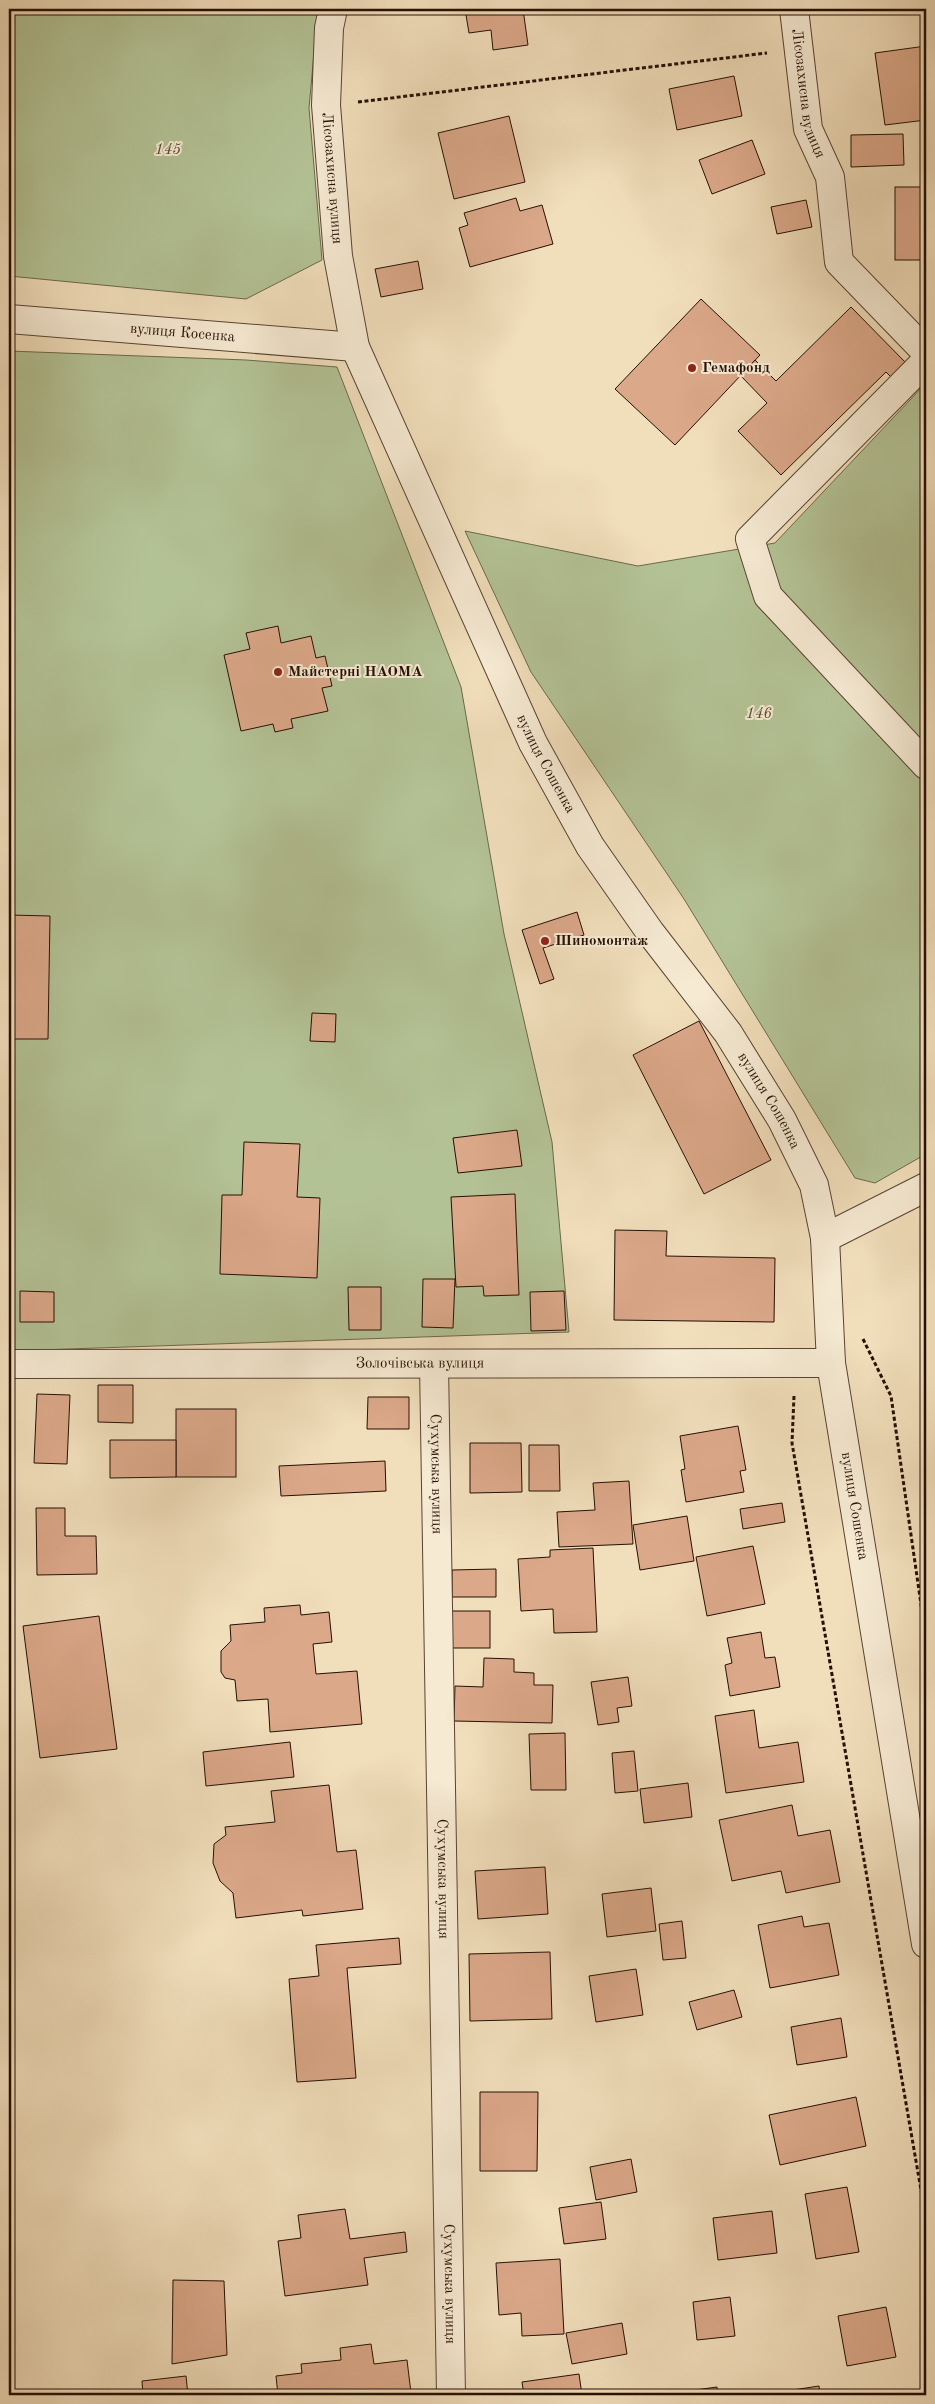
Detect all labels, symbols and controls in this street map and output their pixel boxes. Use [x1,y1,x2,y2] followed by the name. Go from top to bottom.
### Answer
[789,28,828,161] street label: Лісозахисна вулиця
[319,112,345,245] street label: Лісозахисна вулиця
[155,142,181,158] park label: 145
[129,321,236,345] street label: вулиця Косенка
[702,361,770,376] place label: Гемафонд
[686,362,698,374] marker: Гемафонд
[288,665,423,680] place label: Майстерні НАОМА
[272,666,284,678] marker: Майстерні НАОМА
[746,707,772,722] park label: 146
[514,712,578,816] street label: вулиця Сошенка
[555,934,648,949] place label: Шиномонтаж
[539,935,551,947] marker: Шиномонтаж
[735,1050,803,1152] street label: вулиця Сошенка
[356,1356,484,1371] street label: Золочівська вулиця
[427,1414,444,1534] street label: Сухумська вулиця
[838,1451,871,1562] street label: вулиця Сошенка
[434,1819,451,1939] street label: Сухумська вулиця
[441,2224,458,2344] street label: Сухумська вулиця

